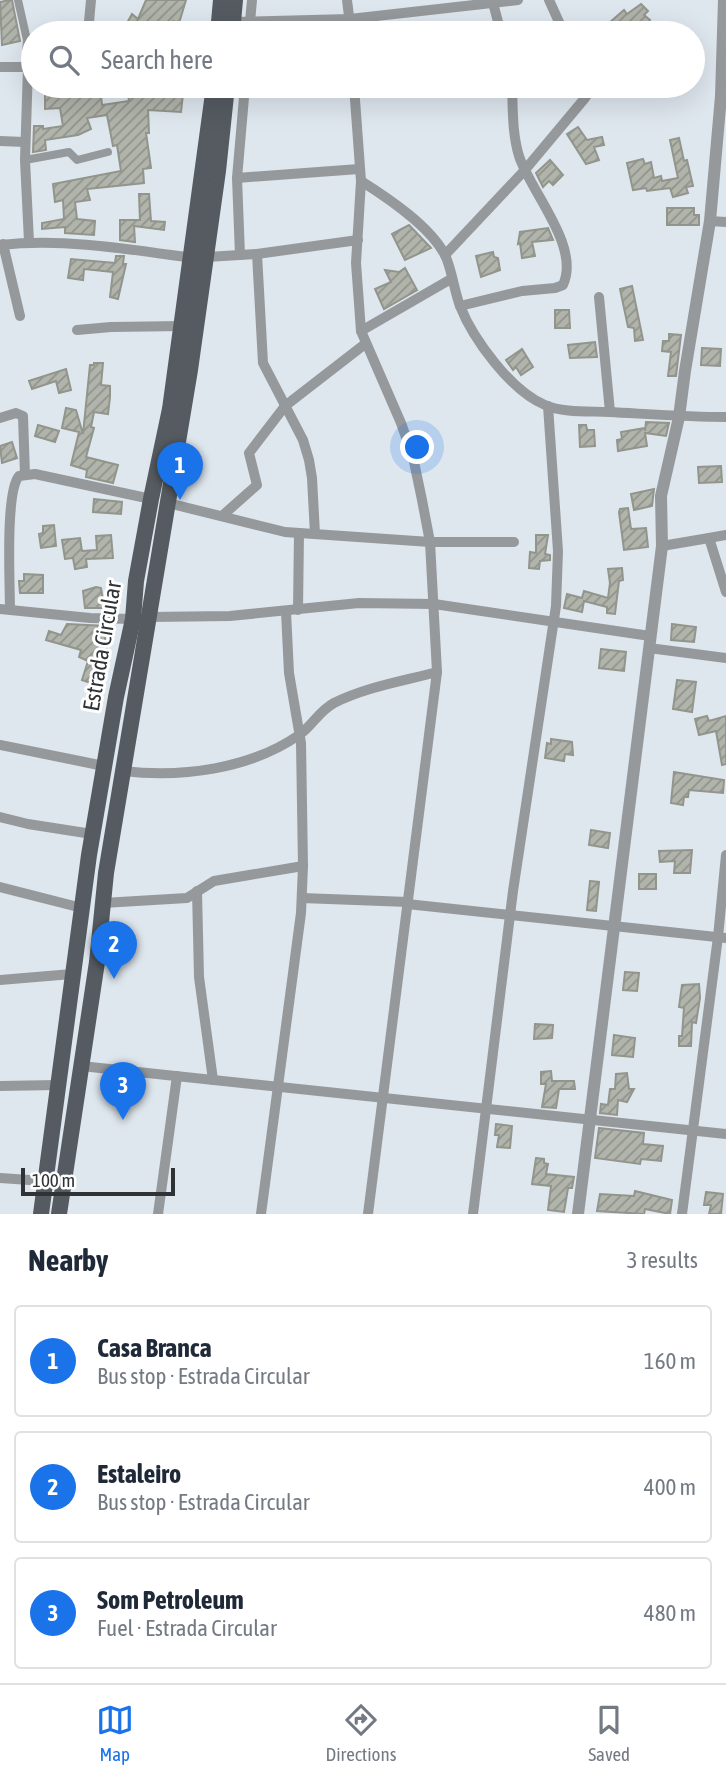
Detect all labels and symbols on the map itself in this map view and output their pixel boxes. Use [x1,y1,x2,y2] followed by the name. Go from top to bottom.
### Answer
[400,430,434,464] your location
[157,442,203,500] pin: 1
[78,578,126,713] street label: Estrada Circular
[91,921,137,979] pin: 2
[100,1062,146,1120] pin: 3
[21,1165,175,1197] scale bar

